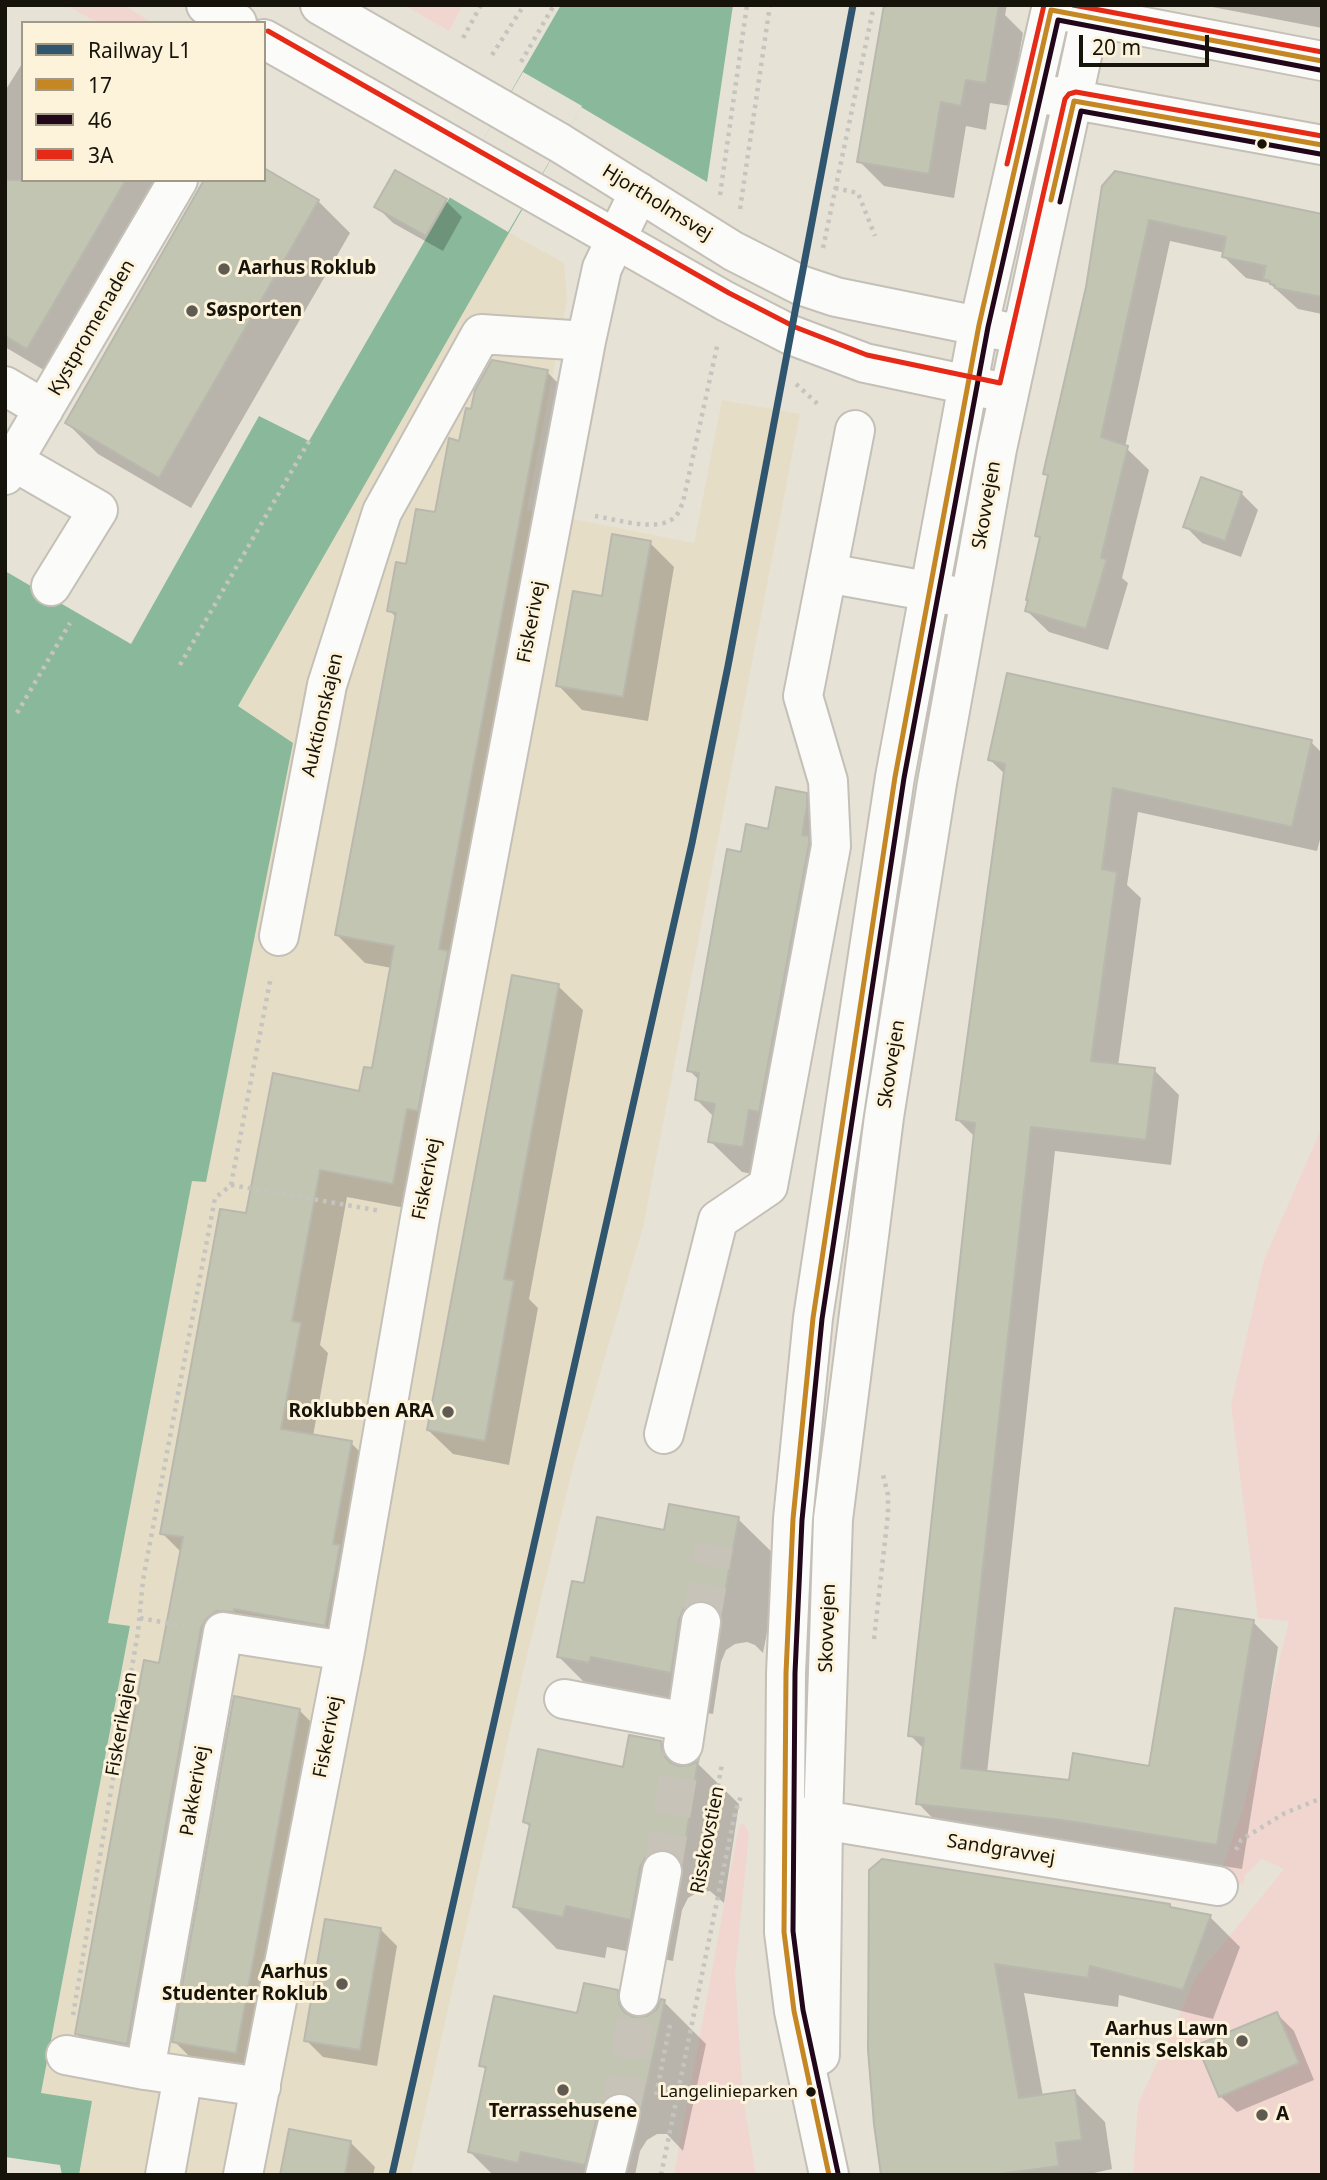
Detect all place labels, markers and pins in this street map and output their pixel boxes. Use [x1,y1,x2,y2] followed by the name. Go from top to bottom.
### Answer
[1255,137,1269,151] unlabelled marker
[238,258,376,280] place label: Aarhus Roklub
[216,261,232,277] marker: Aarhus Roklub
[206,300,302,322] place label: Søsporten
[184,303,200,319] marker: Søsporten
[288,1401,434,1423] place label: Roklubben ARA
[440,1404,456,1420] marker: Roklubben ARA
[162,1962,328,2006] place label: Aarhus Studenter Roklub
[334,1976,350,1992] marker: Aarhus Studenter Roklub
[1090,2019,1228,2063] place label: Aarhus Lawn Tennis Selskab
[1234,2033,1250,2049] marker: Aarhus Lawn Tennis Selskab
[555,2082,571,2098] marker: Terrassehusene
[660,2082,798,2102] place label: Langelinieparken
[804,2085,818,2099] marker: Langelinieparken
[489,2101,637,2123] place label: Terrassehusene
[1276,2104,1289,2126] place label: A
[1254,2107,1270,2123] marker: A

